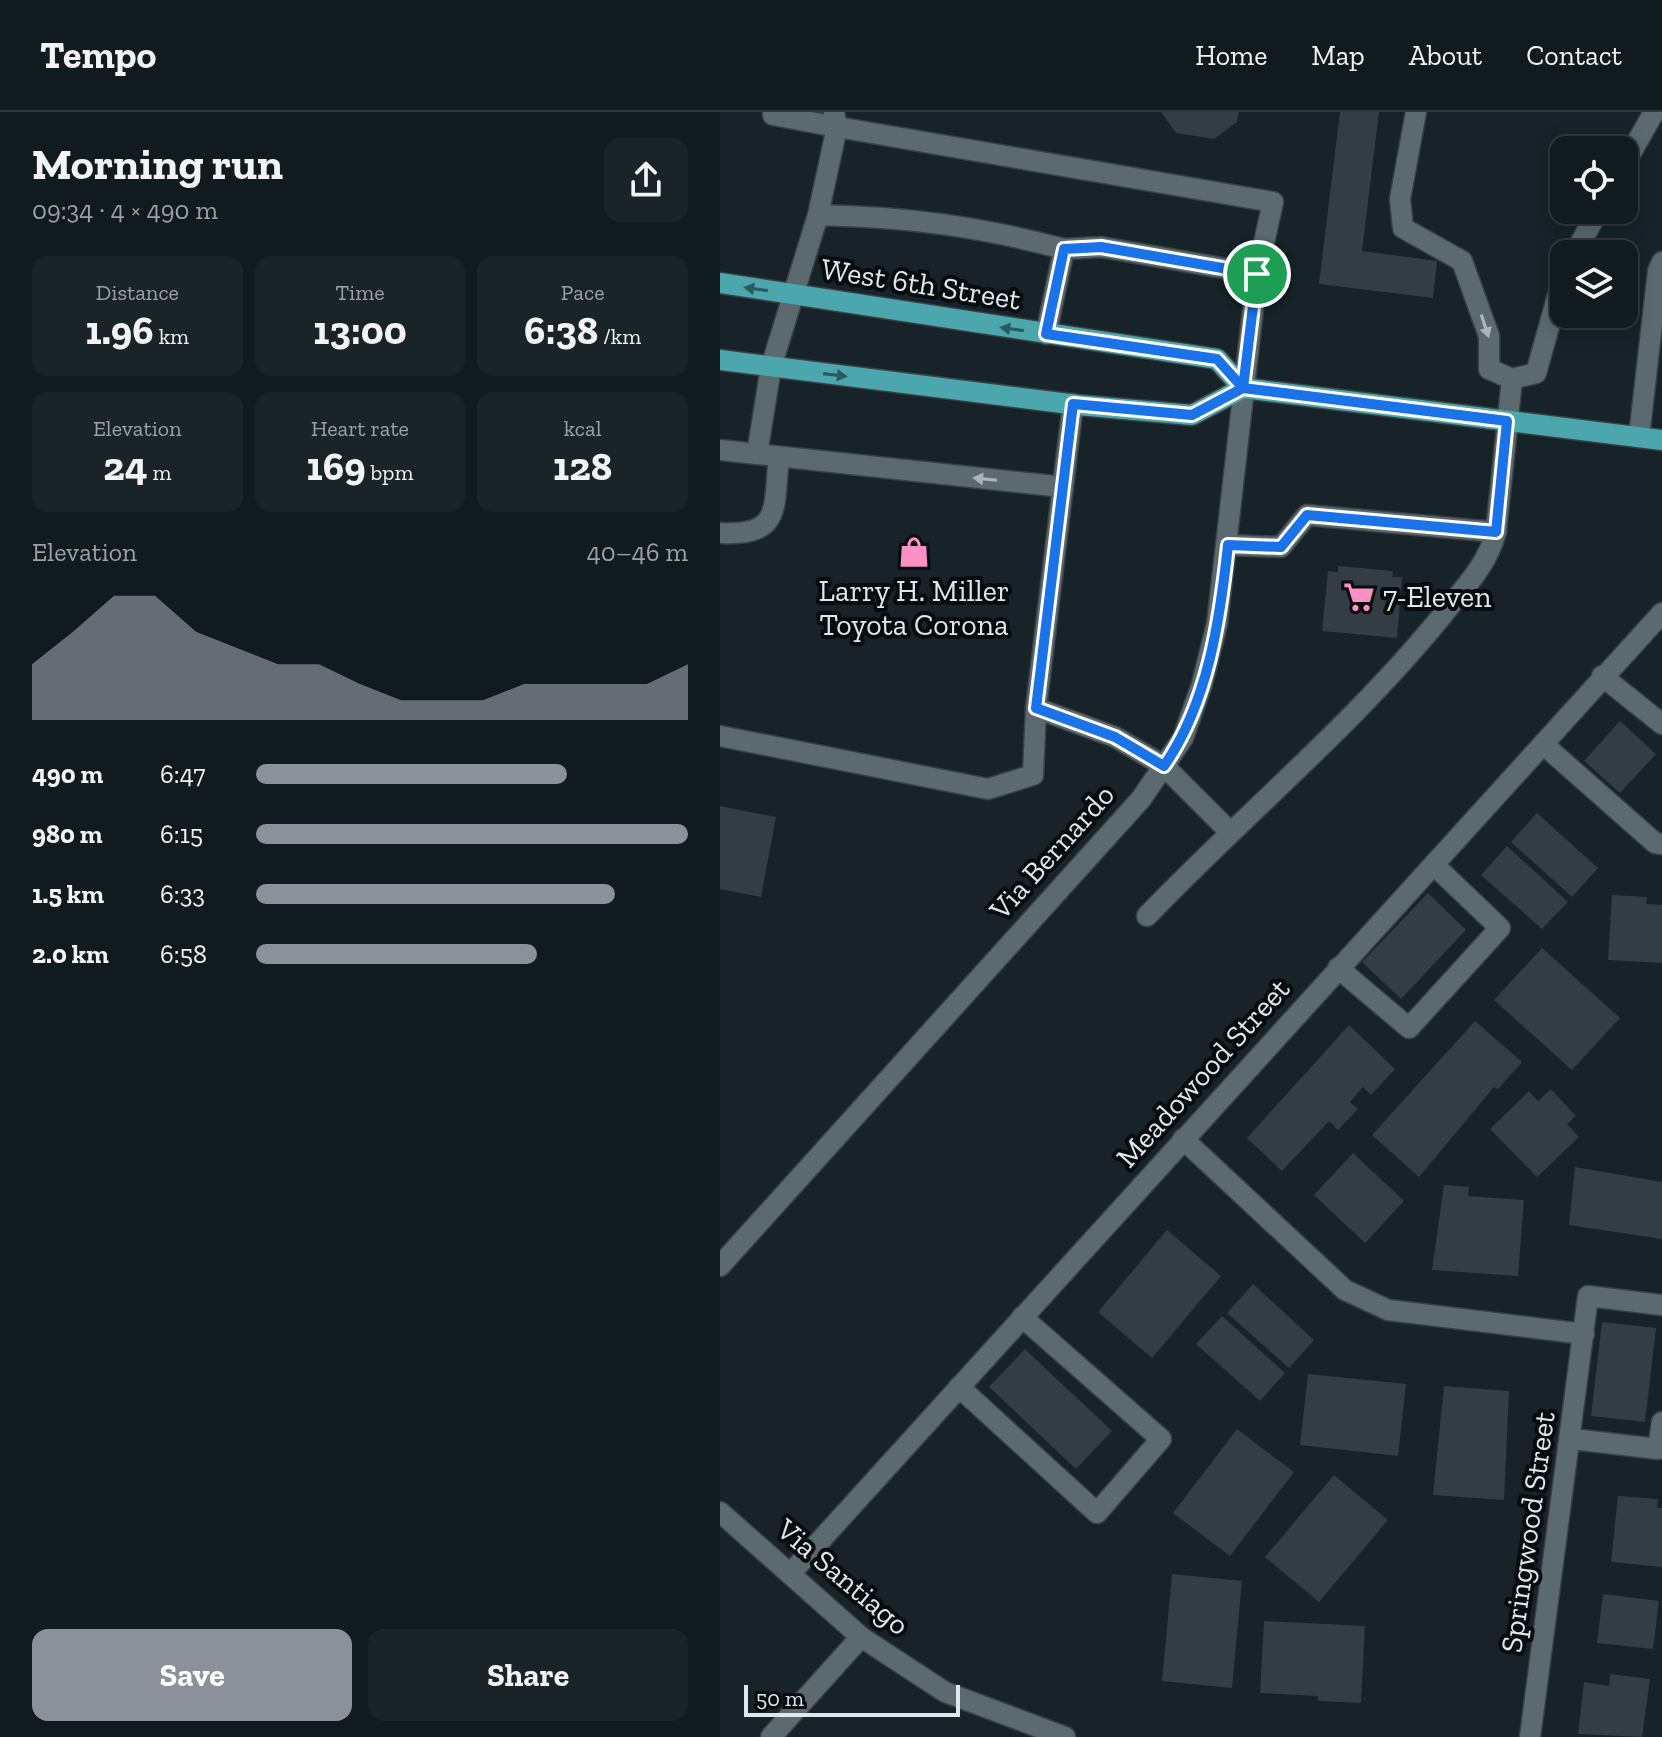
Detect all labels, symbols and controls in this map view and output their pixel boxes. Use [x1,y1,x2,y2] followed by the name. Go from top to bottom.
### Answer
[40,32,156,78] text: Tempo
[1195,39,1267,72] text: Home
[1311,39,1365,72] text: Map
[1409,39,1482,72] text: About
[1526,39,1622,72] text: Contact
[1550,136,1638,328] map controls
[1550,136,1638,224] button: locate
[32,137,283,190] text: Morning run
[604,138,688,222] button: share
[32,194,218,226] text: 09:34 · 4 × 490 m
[1223,240,1291,308] pin
[1550,240,1638,328] button: layers
[819,250,1023,318] street label: West 6th Street
[1235,252,1279,296] icon: arrive
[96,279,179,306] text: Distance
[335,279,385,306] text: Time
[561,279,604,306] text: Pace
[743,282,768,295] one-way arrow
[86,306,154,354] text: 1.96
[313,306,407,354] text: 13:00
[524,306,598,354] text: 6:38
[1479,314,1491,338] one-way arrow
[999,322,1024,335] one-way arrow
[154,323,189,350] text: km
[598,323,641,350] text: /km
[823,368,848,381] one-way arrow
[93,415,182,442] text: Elevation
[311,415,409,442] text: Heart rate
[564,415,602,442] text: kcal
[103,442,147,490] text: 24
[307,442,366,490] text: 169
[553,442,612,490] text: 128
[147,459,171,486] text: m
[366,459,413,486] text: bpm
[972,472,997,485] one-way arrow
[897,535,931,569] shop icon: Larry H. Miller Toyota Corona
[32,536,137,568] text: Elevation
[587,536,688,568] text: 40–46 m
[819,573,1009,643] place label: Larry H. Miller Toyota Corona
[1383,579,1491,615] place label: 7-Eleven
[1342,580,1376,614] supermarket icon: 7-Eleven
[32,758,103,790] text: 490 m
[160,758,205,790] text: 6:47
[981,777,1122,928] street label: Via Bernardo
[32,818,103,850] text: 980 m
[160,818,203,850] text: 6:15
[32,878,104,910] text: 1.5 km
[160,878,205,910] text: 6:33
[32,938,109,970] text: 2.0 km
[160,938,207,970] text: 6:58
[1109,971,1297,1175] street label: Meadowood Street
[1493,1409,1563,1655] street label: Springwood Street
[769,1510,917,1643] street label: Via Santiago
[32,1629,352,1721] button: Save
[368,1629,688,1721] button: Share
[744,1681,960,1717] scale bar
[756,1685,804,1712] text: 50 m

